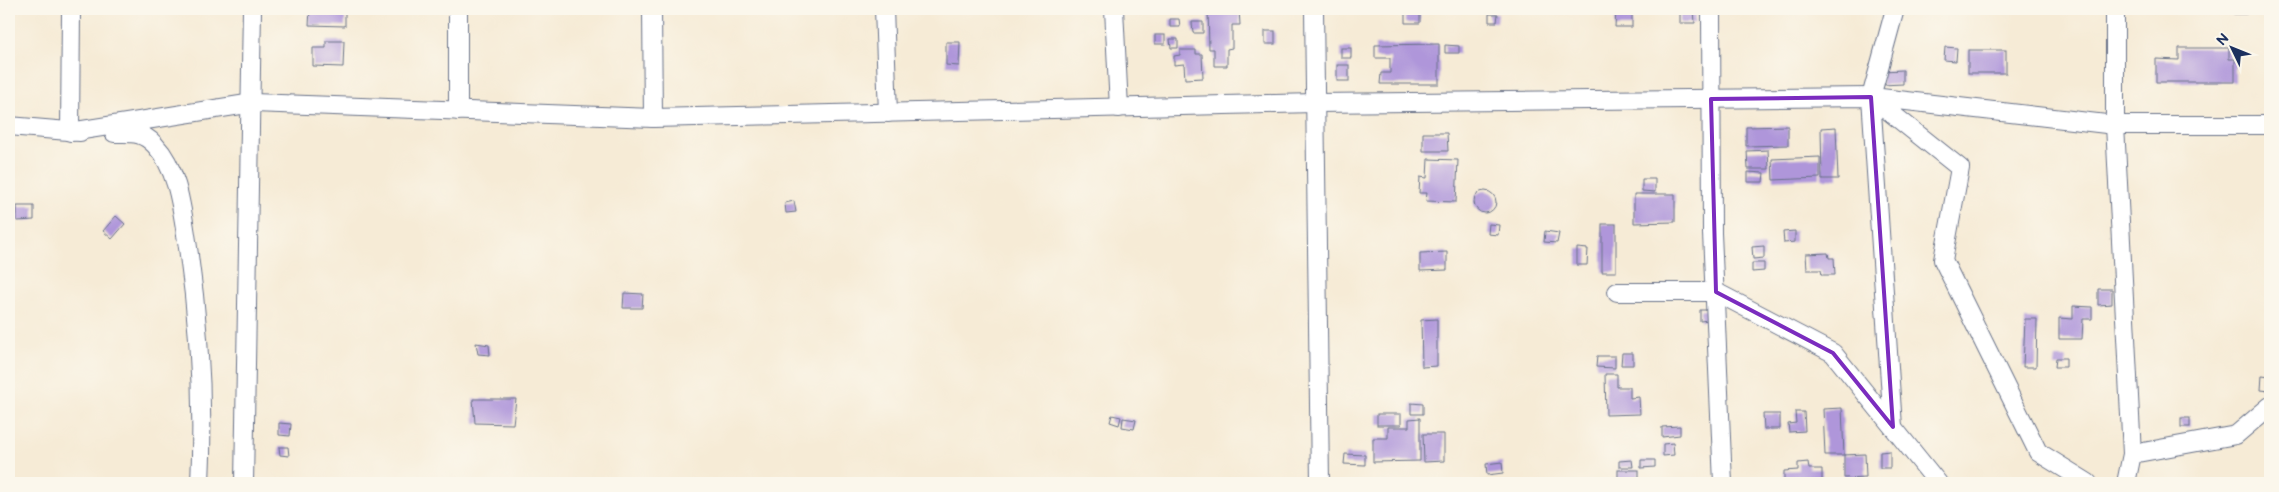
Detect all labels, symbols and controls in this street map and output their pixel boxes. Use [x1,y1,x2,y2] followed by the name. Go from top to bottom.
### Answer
[2206,22,2256,72] north arrow
[2213,30,2233,49] text: N

